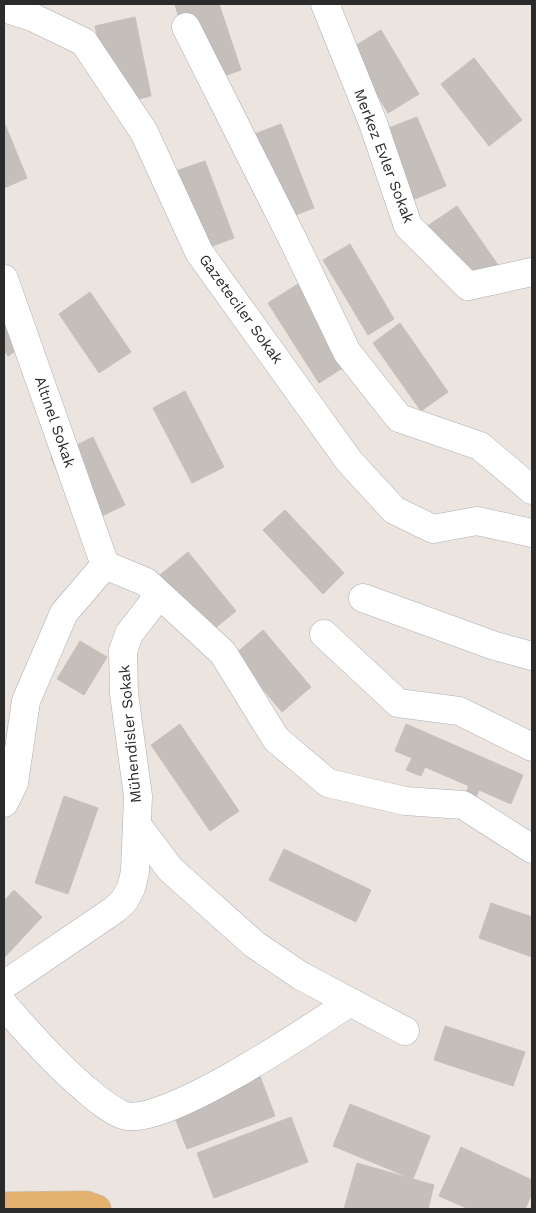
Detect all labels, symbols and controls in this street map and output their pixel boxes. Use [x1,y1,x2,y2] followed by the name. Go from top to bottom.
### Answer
[350,86,418,226] street label: Merkez Evler Sokak
[195,251,287,368] street label: Gazeteciler Sokak
[31,374,79,471] street label: Altınel Sokak
[115,664,145,804] street label: Mühendisler Sokak

